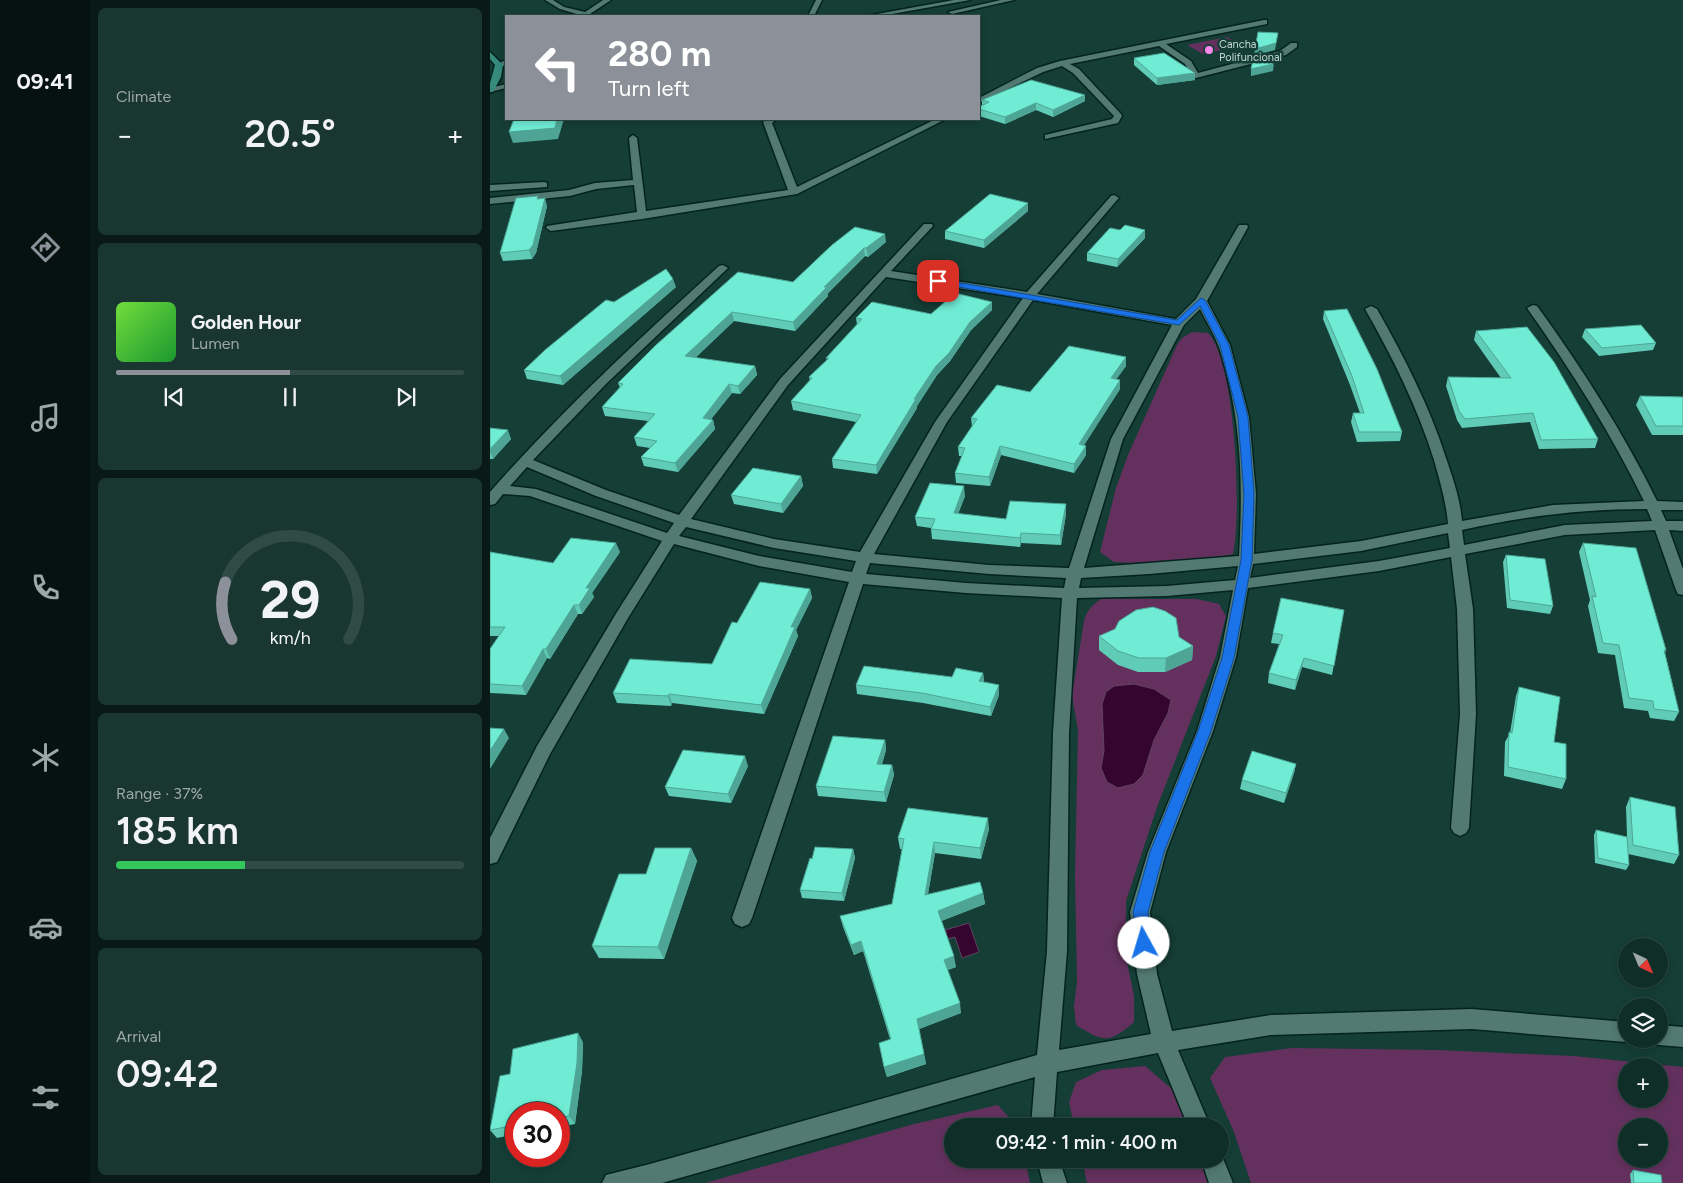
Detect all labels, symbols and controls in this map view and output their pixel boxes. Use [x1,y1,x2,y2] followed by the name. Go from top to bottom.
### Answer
[608,33,711,75] text: 280 m
[525,35,590,100] icon: left
[1219,38,1282,64] place label: Cancha Polifuncional
[1203,44,1215,56] marker: Cancha Polifuncional
[17,68,73,95] text: 09:41
[608,75,690,102] text: Turn left
[116,87,171,106] text: Climate
[244,111,336,157] text: 20.5°
[116,118,133,152] text: −
[447,118,464,152] text: +
[28,230,63,265] icon: directions
[917,260,959,302] pin
[924,267,952,295] icon: arrive
[191,311,301,334] text: Golden Hour
[191,334,240,353] text: Lumen
[160,383,188,411] icon: previous
[276,383,304,411] icon: pause
[392,383,420,411] icon: next
[28,400,63,435] icon: music
[260,569,320,631] text: 29
[28,570,63,605] icon: phone
[270,627,310,648] text: km/h
[28,740,63,775] icon: climate
[116,784,203,803] text: Range · 37%
[116,808,239,854] text: 185 km
[28,910,63,945] icon: car
[1117,916,1169,968] position arrow
[1618,938,1668,988] north arrow
[1618,938,1668,1168] map controls
[1618,998,1668,1048] button: layers
[116,1027,161,1046] text: Arrival
[116,1051,219,1097] text: 09:42
[1618,1058,1668,1108] button: +
[28,1080,63,1115] icon: filters
[505,1102,570,1167] speed limit sign: 30
[1618,1118,1668,1168] button: −
[996,1131,1177,1154] text: 09:42 · 1 min · 400 m

